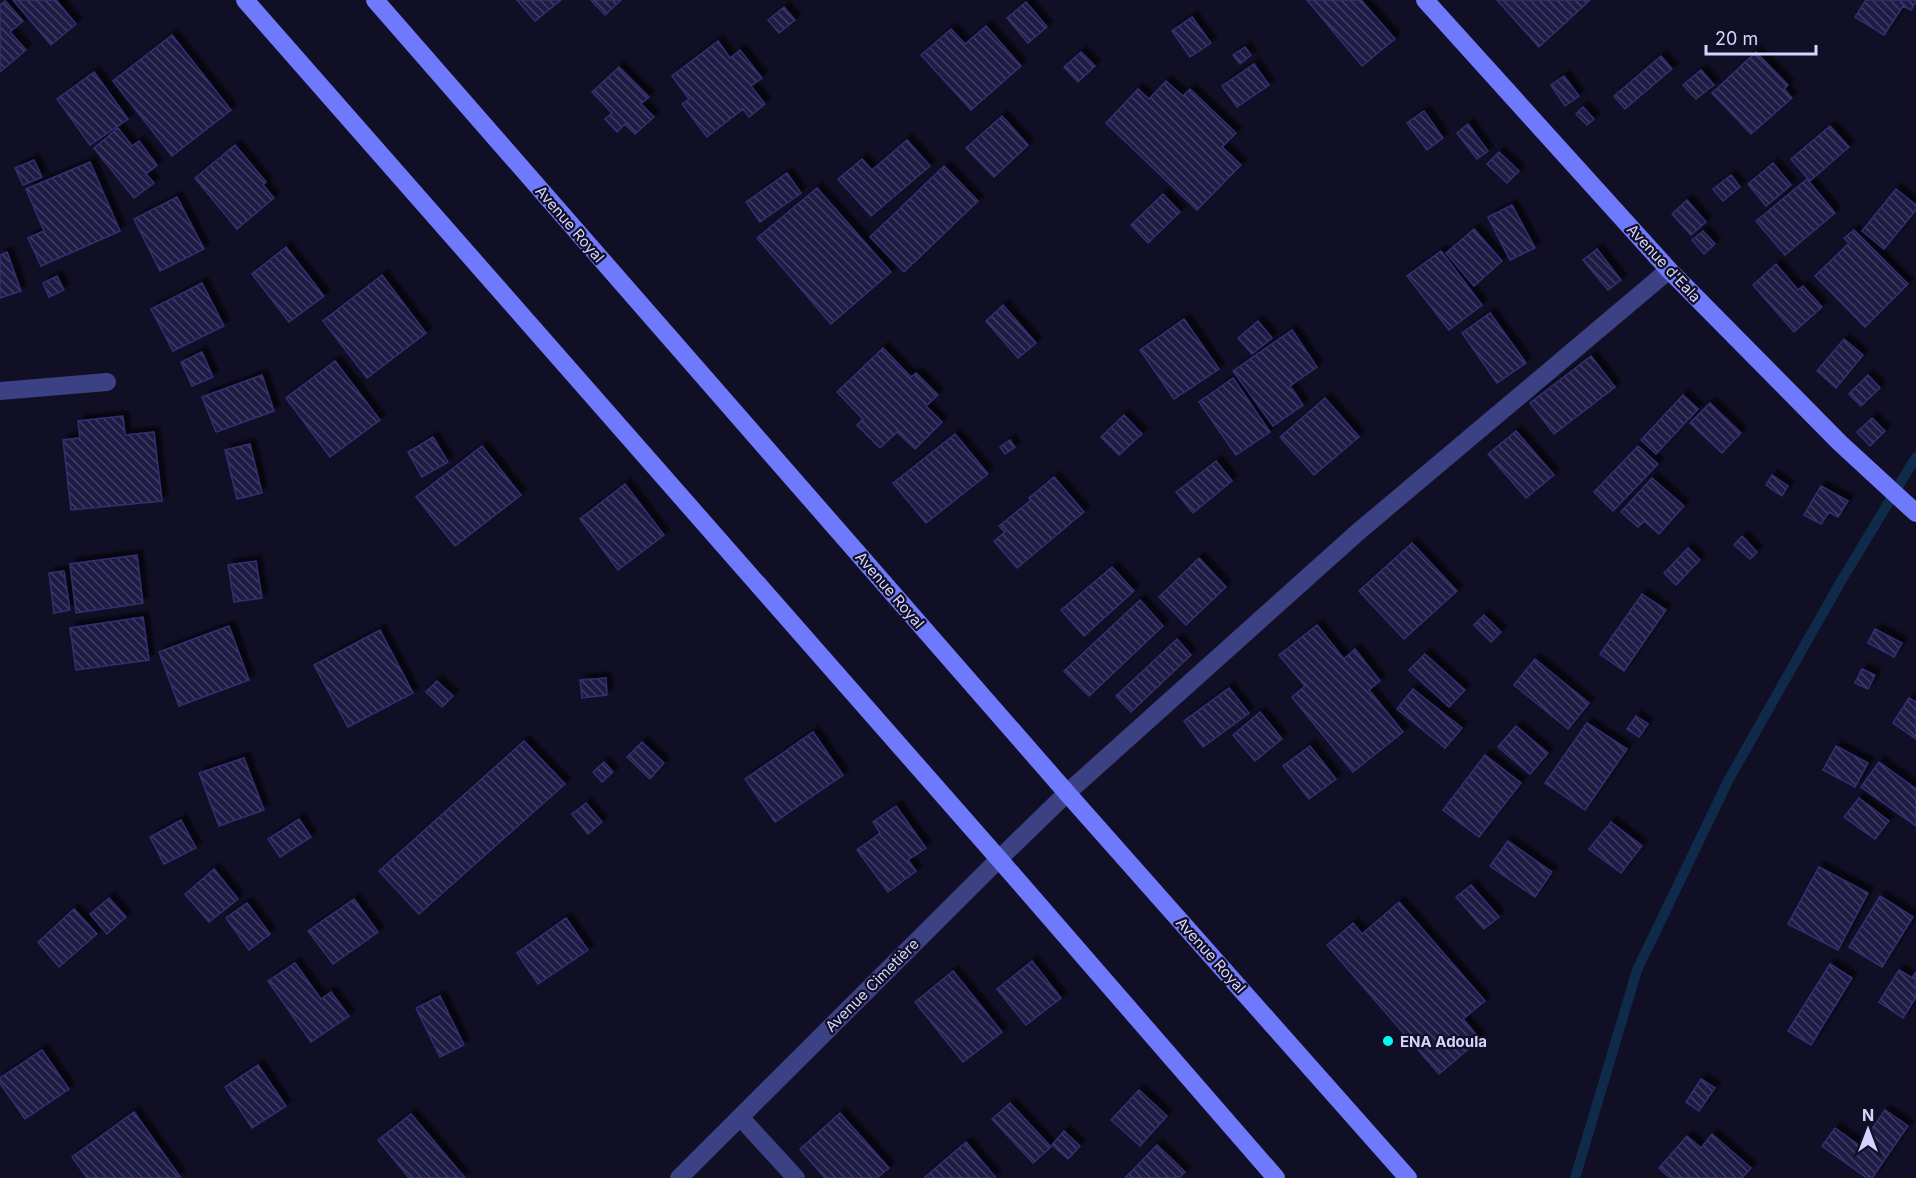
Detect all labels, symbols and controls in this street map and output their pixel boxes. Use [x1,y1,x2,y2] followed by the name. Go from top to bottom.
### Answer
[1706,18,1816,56] scale bar
[1715,28,1758,49] text: 20 m
[532,182,608,266] street label: Avenue Royal
[1623,220,1705,306] street label: Avenue d'Eala
[852,548,928,632] street label: Avenue Royal
[1172,913,1250,997] street label: Avenue Royal
[821,934,923,1036] street label: Avenue Cimetière
[1400,1032,1487,1051] place label: ENA Adoula
[1381,1034,1395,1048] marker: ENA Adoula
[1838,1100,1898,1160] north arrow
[1862,1105,1874,1125] text: N

